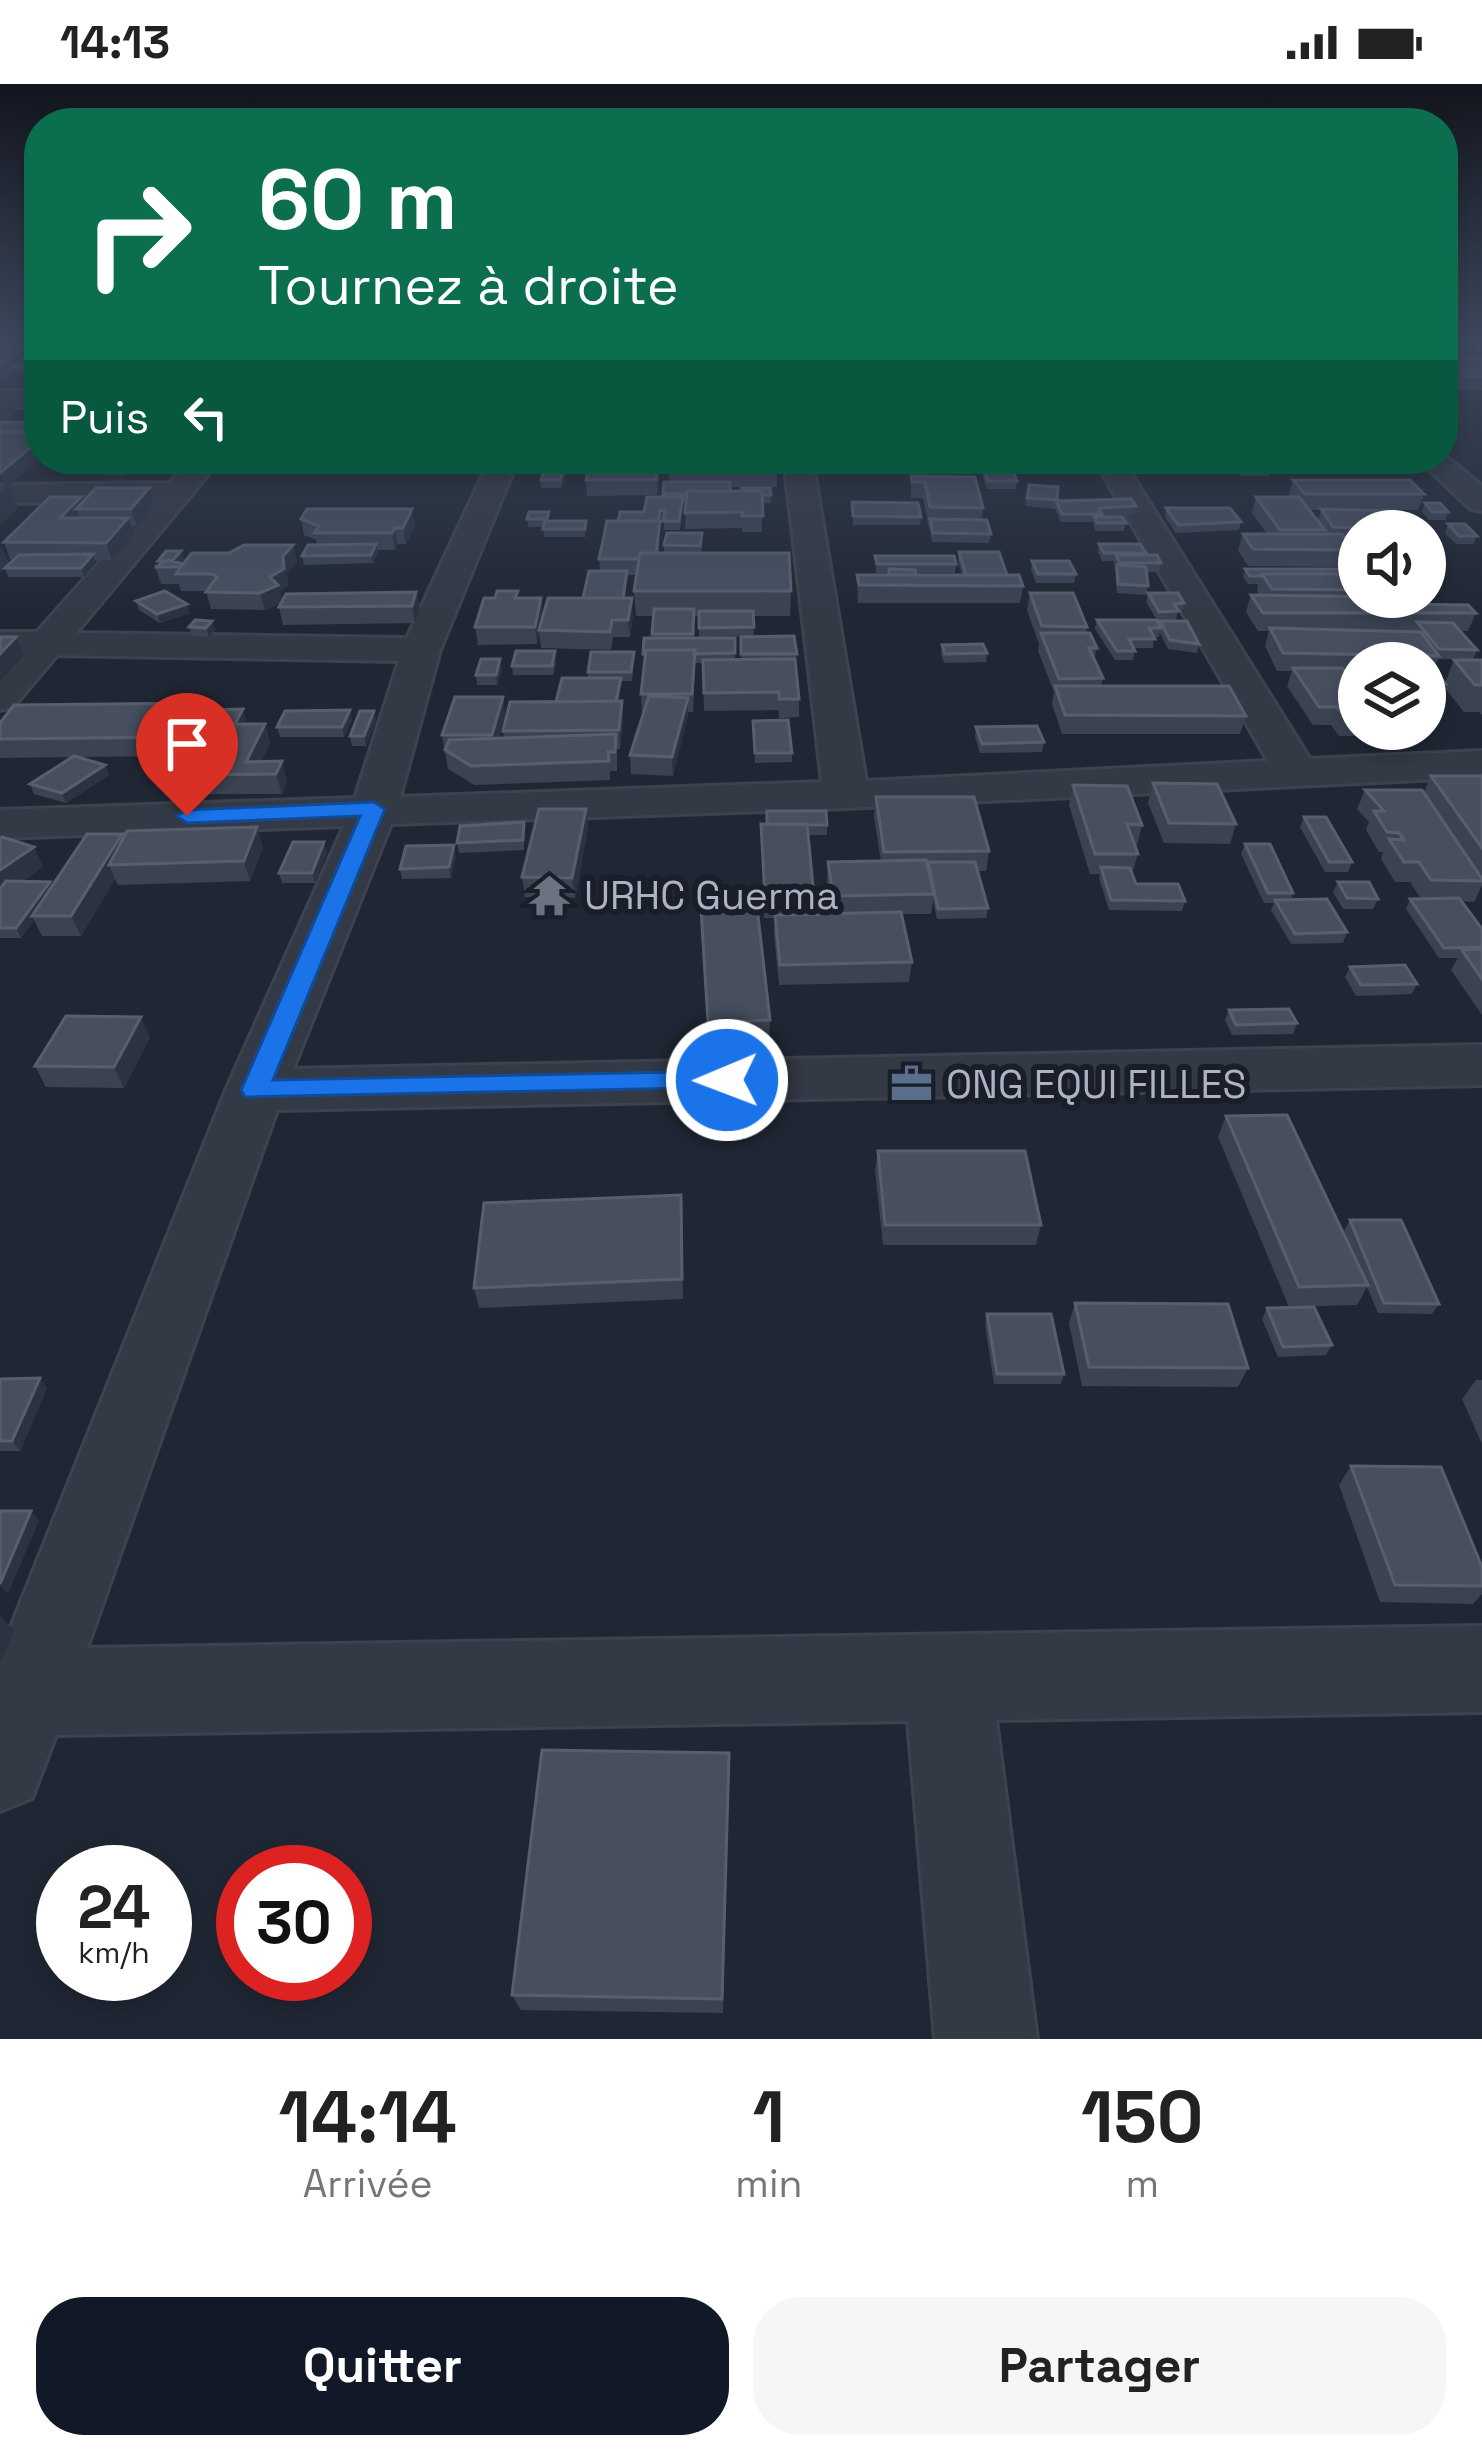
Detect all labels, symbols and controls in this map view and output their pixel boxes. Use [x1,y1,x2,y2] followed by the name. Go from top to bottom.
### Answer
[60,14,170,71] text: 14:13
[258,146,457,254] text: 60 m
[60,156,216,312] icon: right
[258,251,679,320] text: Tournez à droite
[173,384,239,450] icon: left
[60,389,149,446] text: Puis
[1338,510,1446,750] map controls
[1338,510,1446,618] button: sound
[1338,642,1446,750] button: layers
[136,693,238,816] pin
[154,711,220,777] icon: arrive
[584,871,839,920] place label: URHC Guerma
[527,872,573,918] temple icon: URHC Guerma
[664,1017,790,1143] position arrow
[946,1060,1246,1109] place label: ONG EQUI FILLES
[889,1061,935,1107] office icon: ONG EQUI FILLES
[216,1845,372,2001] speed limit sign: 30
[78,1869,150,1946] text: 24
[78,1933,150,1972] text: km/h
[279,2071,457,2163] text: 14:14
[753,2071,785,2163] text: 1
[1081,2071,1203,2163] text: 150
[303,2159,433,2208] text: Arrivée
[735,2159,802,2208] text: min
[1125,2159,1159,2208] text: m
[36,2297,729,2435] button: Quitter
[753,2297,1446,2435] button: Partager

